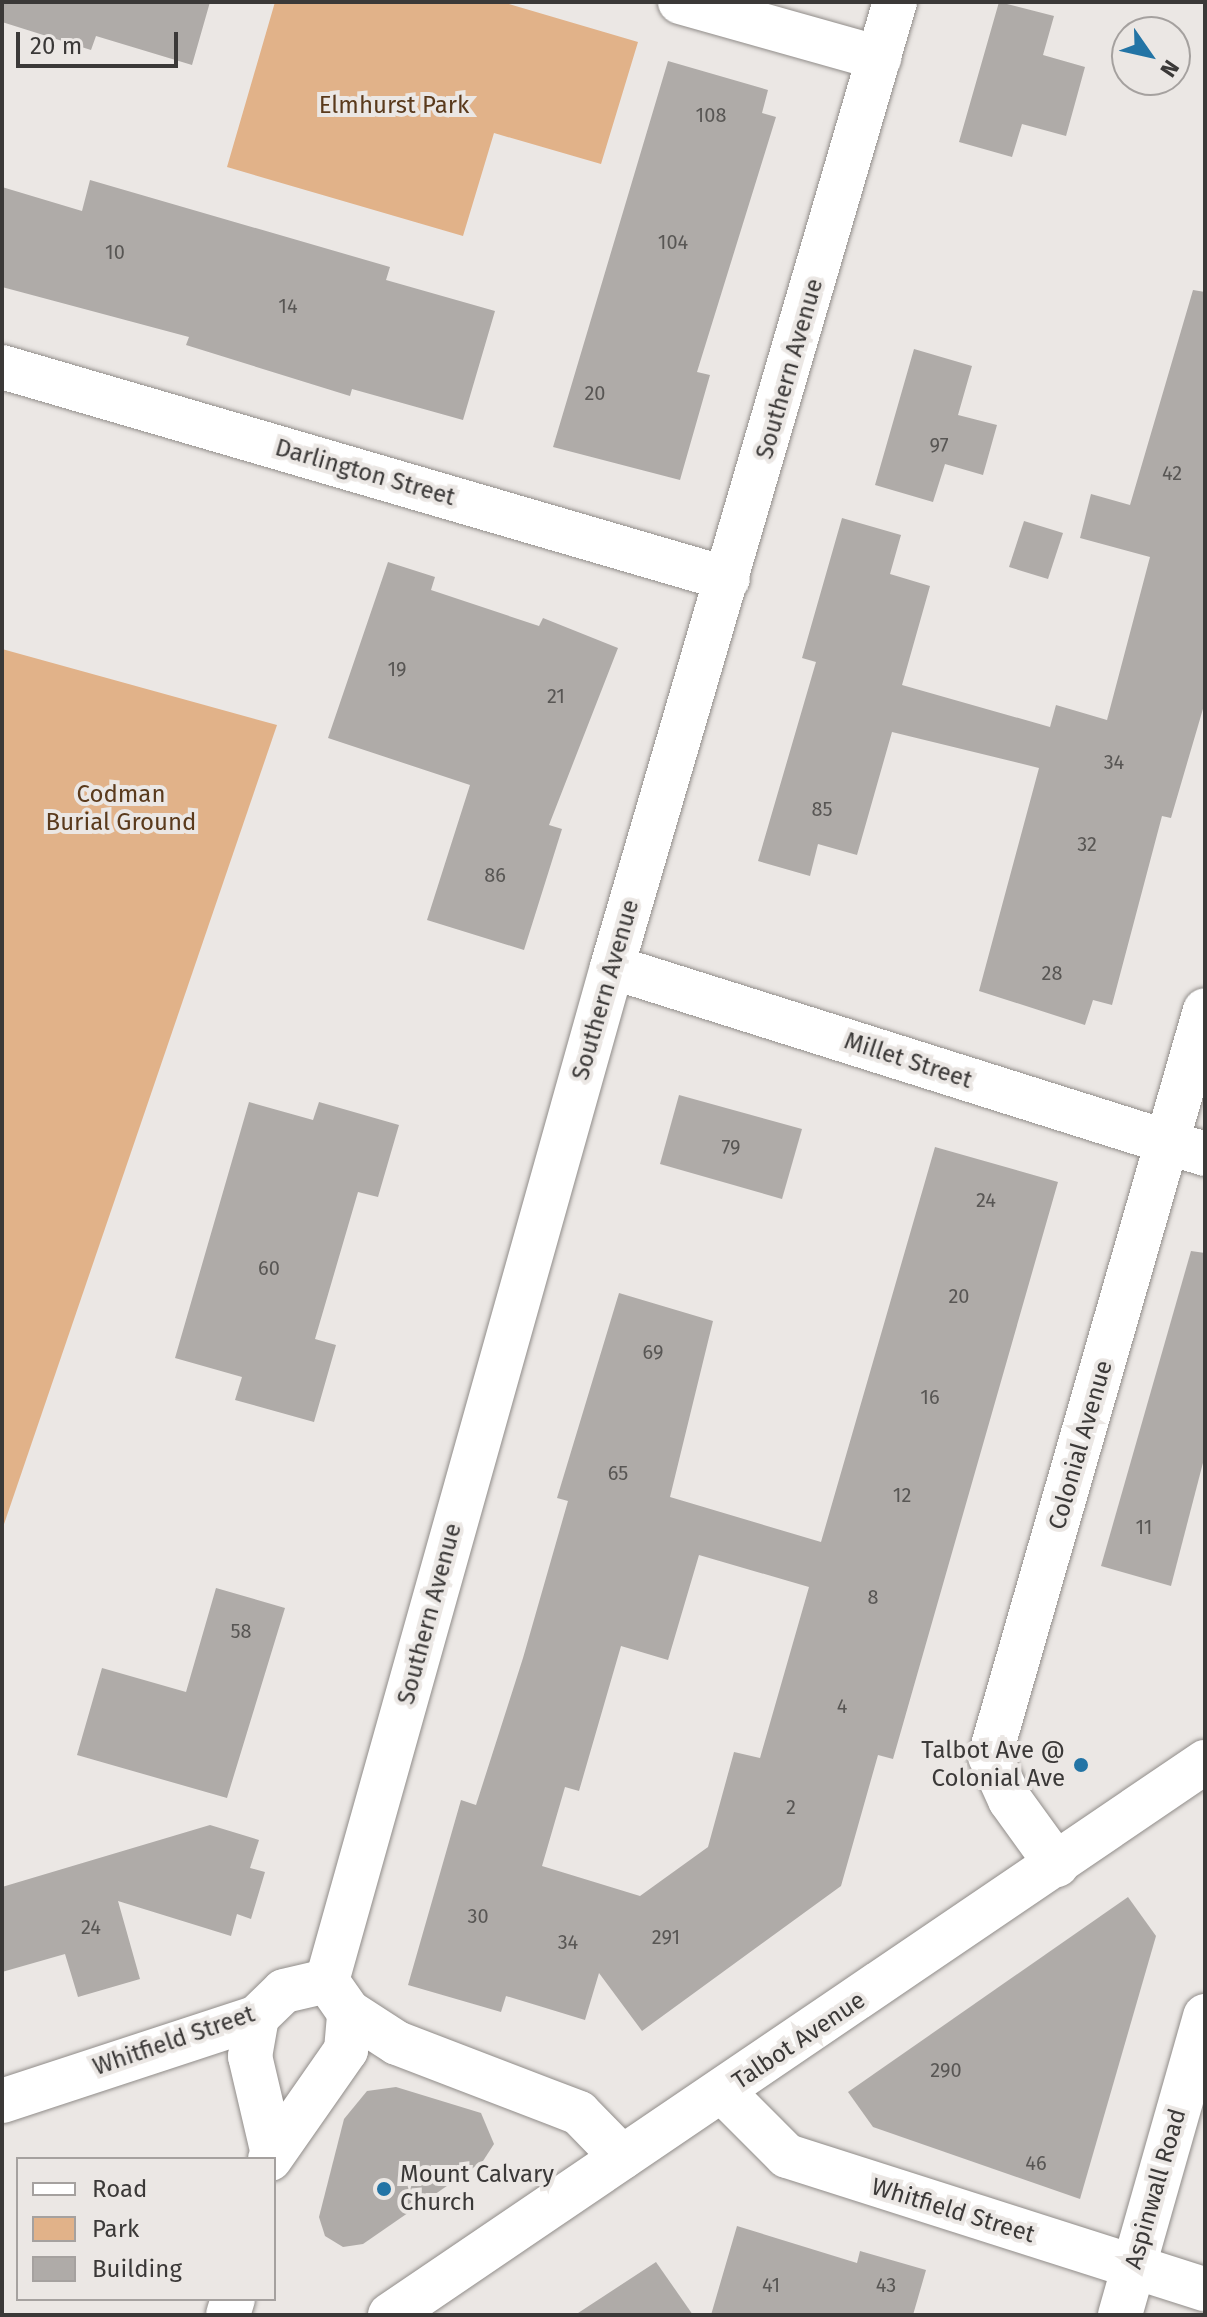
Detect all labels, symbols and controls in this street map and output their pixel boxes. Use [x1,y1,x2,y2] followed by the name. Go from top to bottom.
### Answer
[20,16,182,66] scale bar
[1111,16,1191,96] north arrow
[30,32,82,60] text: 20 m
[1154,55,1185,82] text: N
[319,92,469,120] park label: Elmhurst Park
[696,103,726,127] house number: 108
[658,230,688,254] house number: 104
[105,240,125,264] house number: 10
[750,276,830,462] street label: Southern Avenue
[278,294,298,318] house number: 14
[584,381,606,405] house number: 20
[929,433,949,457] house number: 97
[272,434,458,512] street label: Darlington Street
[1162,461,1182,485] house number: 42
[387,657,407,681] house number: 19
[547,684,565,708] house number: 21
[1104,750,1124,774] house number: 34
[46,781,196,837] park label: Codman Burial Ground
[811,797,833,821] house number: 85
[1077,832,1097,856] house number: 32
[484,863,506,887] house number: 86
[566,897,646,1083] street label: Southern Avenue
[1042,961,1062,985] house number: 28
[840,1027,976,1095] street label: Millet Street
[721,1135,741,1159] house number: 79
[976,1188,996,1212] house number: 24
[258,1256,280,1280] house number: 60
[948,1284,970,1308] house number: 20
[643,1340,663,1364] house number: 69
[1043,1357,1119,1533] street label: Colonial Avenue
[920,1385,940,1409] house number: 16
[608,1461,628,1485] house number: 65
[893,1483,911,1507] house number: 12
[1135,1515,1153,1539] house number: 11
[392,1520,468,1708] street label: Southern Avenue
[867,1585,879,1609] house number: 8
[230,1619,252,1643] house number: 58
[837,1694,847,1718] house number: 4
[921,1737,1065,1793] place label: Talbot Ave @ Colonial Ave
[1072,1756,1090,1774] marker: Talbot Ave @ Colonial Ave
[786,1795,796,1819] house number: 2
[467,1904,489,1928] house number: 30
[81,1915,101,1939] house number: 24
[652,1925,680,1949] house number: 291
[558,1930,578,1954] house number: 34
[727,1986,871,2096] street label: Talbot Avenue
[89,2000,259,2082] street label: Whitfield Street
[930,2058,962,2082] house number: 290
[1119,2105,1193,2273] street label: Aspinwall Road
[1025,2151,1047,2175] house number: 46
[16,2157,276,2301] legend
[400,2161,554,2217] place label: Mount Calvary Church
[868,2173,1038,2249] street label: Whitfield Street
[92,2175,147,2203] text: Road
[375,2180,393,2198] marker: Mount Calvary Church
[92,2215,139,2243] text: Park
[92,2255,182,2283] text: Building
[762,2273,780,2297] house number: 41
[876,2273,896,2297] house number: 43

